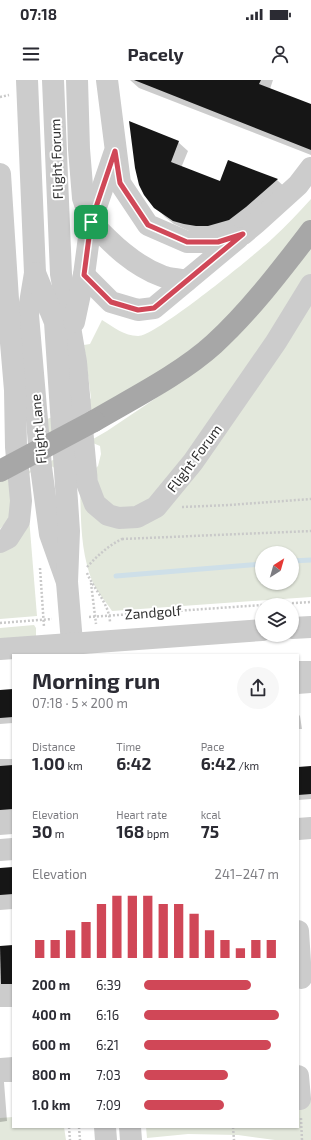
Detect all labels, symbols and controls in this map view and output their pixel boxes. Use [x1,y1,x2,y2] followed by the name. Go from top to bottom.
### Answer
[20,5,57,23] text: 07:18
[20,43,42,65] icon: menu
[127,43,184,65] text: Pacely
[269,43,291,65] icon: person
[46,118,66,200] street label: Flight Forum
[74,205,108,239] pin
[80,211,102,233] icon: arrive
[26,393,50,465] street label: Flight Lane
[163,421,225,495] street label: Flight Forum
[255,546,299,590] north arrow
[255,546,299,642] map controls
[255,598,299,642] button: layers
[124,601,183,622] street label: Zandgolf
[32,667,160,693] text: Morning run
[237,667,279,709] button: share
[32,695,128,711] text: 07:18 · 5 × 200 m
[32,740,75,753] text: Distance
[116,740,141,753] text: Time
[201,740,224,753] text: Pace
[32,753,65,773] text: 1.00
[116,753,151,773] text: 6:42
[201,753,236,773] text: 6:42
[65,759,83,772] text: km
[236,759,259,772] text: /km
[32,808,79,821] text: Elevation
[116,808,167,821] text: Heart rate
[201,808,221,821] text: kcal
[32,821,52,841] text: 30
[116,821,144,841] text: 168
[201,821,219,841] text: 75
[52,827,64,840] text: m
[144,827,169,840] text: bpm
[32,866,87,882] text: Elevation
[215,866,279,882] text: 241–247 m
[32,977,70,993] text: 200 m
[96,977,121,993] text: 6:39
[32,1007,71,1023] text: 400 m
[96,1007,119,1023] text: 6:16
[32,1037,70,1053] text: 600 m
[96,1037,119,1053] text: 6:21
[32,1067,71,1083] text: 800 m
[96,1067,121,1083] text: 7:03
[32,1097,71,1113] text: 1.0 km
[96,1097,121,1113] text: 7:09

